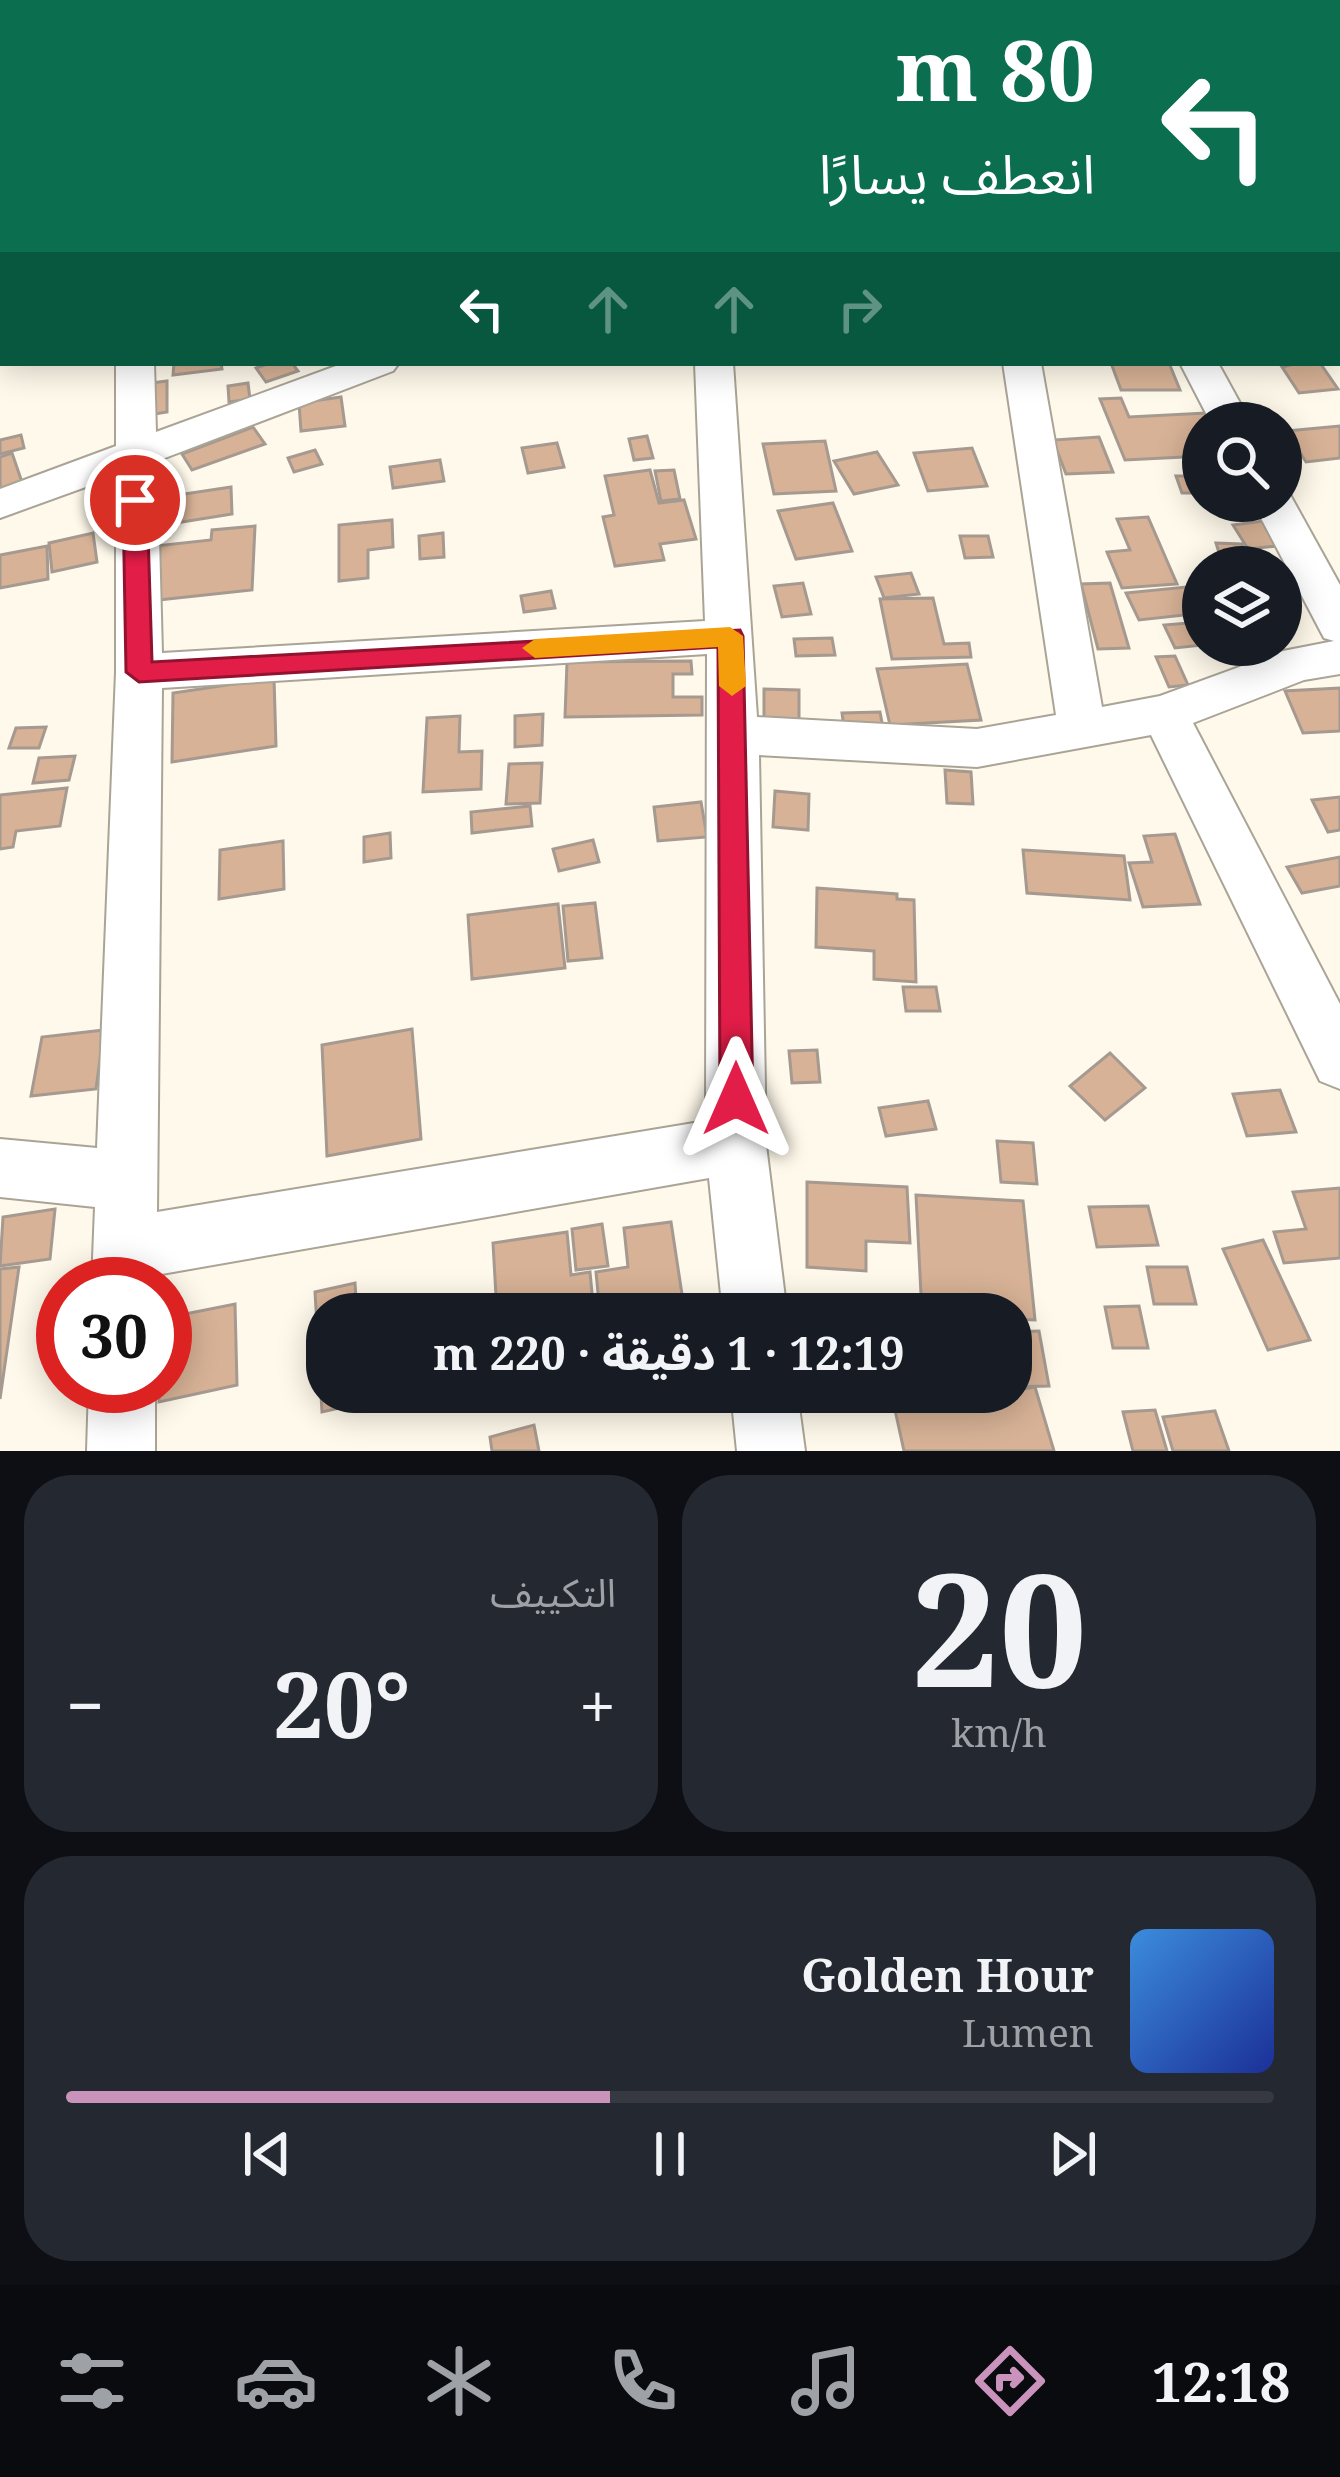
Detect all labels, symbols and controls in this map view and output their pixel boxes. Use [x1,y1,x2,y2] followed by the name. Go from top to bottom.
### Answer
[895,11,1095,126] text: 80 m
[1137,48,1293,204] icon: left
[819,136,1095,210] text: انعطف يسارًا
[449,276,515,342] icon: left
[575,276,641,342] icon: ahead
[701,276,767,342] icon: ahead
[827,276,893,342] icon: right
[1182,402,1302,666] map controls
[1182,402,1302,522] button: search
[84,449,186,551] pin
[102,467,168,533] icon: arrive
[1182,546,1302,666] button: layers
[673,1036,799,1162] position arrow
[36,1257,192,1413] speed limit sign: 30
[433,1322,905,1383] text: 12:19 · 1 دقيقة · 220 m
[911,1520,1087,1733] text: 20
[490,1565,616,1618] text: التكييف
[273,1642,411,1764] text: 20°
[66,1659,104,1749] text: −
[579,1659,616,1749] text: +
[951,1705,1047,1758] text: km/h
[801,1944,1094,2005] text: Golden Hour
[962,2005,1094,2058] text: Lumen
[234,2121,300,2187] icon: previous
[637,2121,703,2187] icon: pause
[1040,2121,1106,2187] icon: next
[50,2339,134,2423] icon: filters
[234,2339,318,2423] icon: car
[417,2339,501,2423] icon: climate
[601,2339,685,2423] icon: phone
[784,2339,868,2423] icon: music
[968,2339,1052,2423] icon: directions
[1152,2344,1290,2418] text: 12:18

